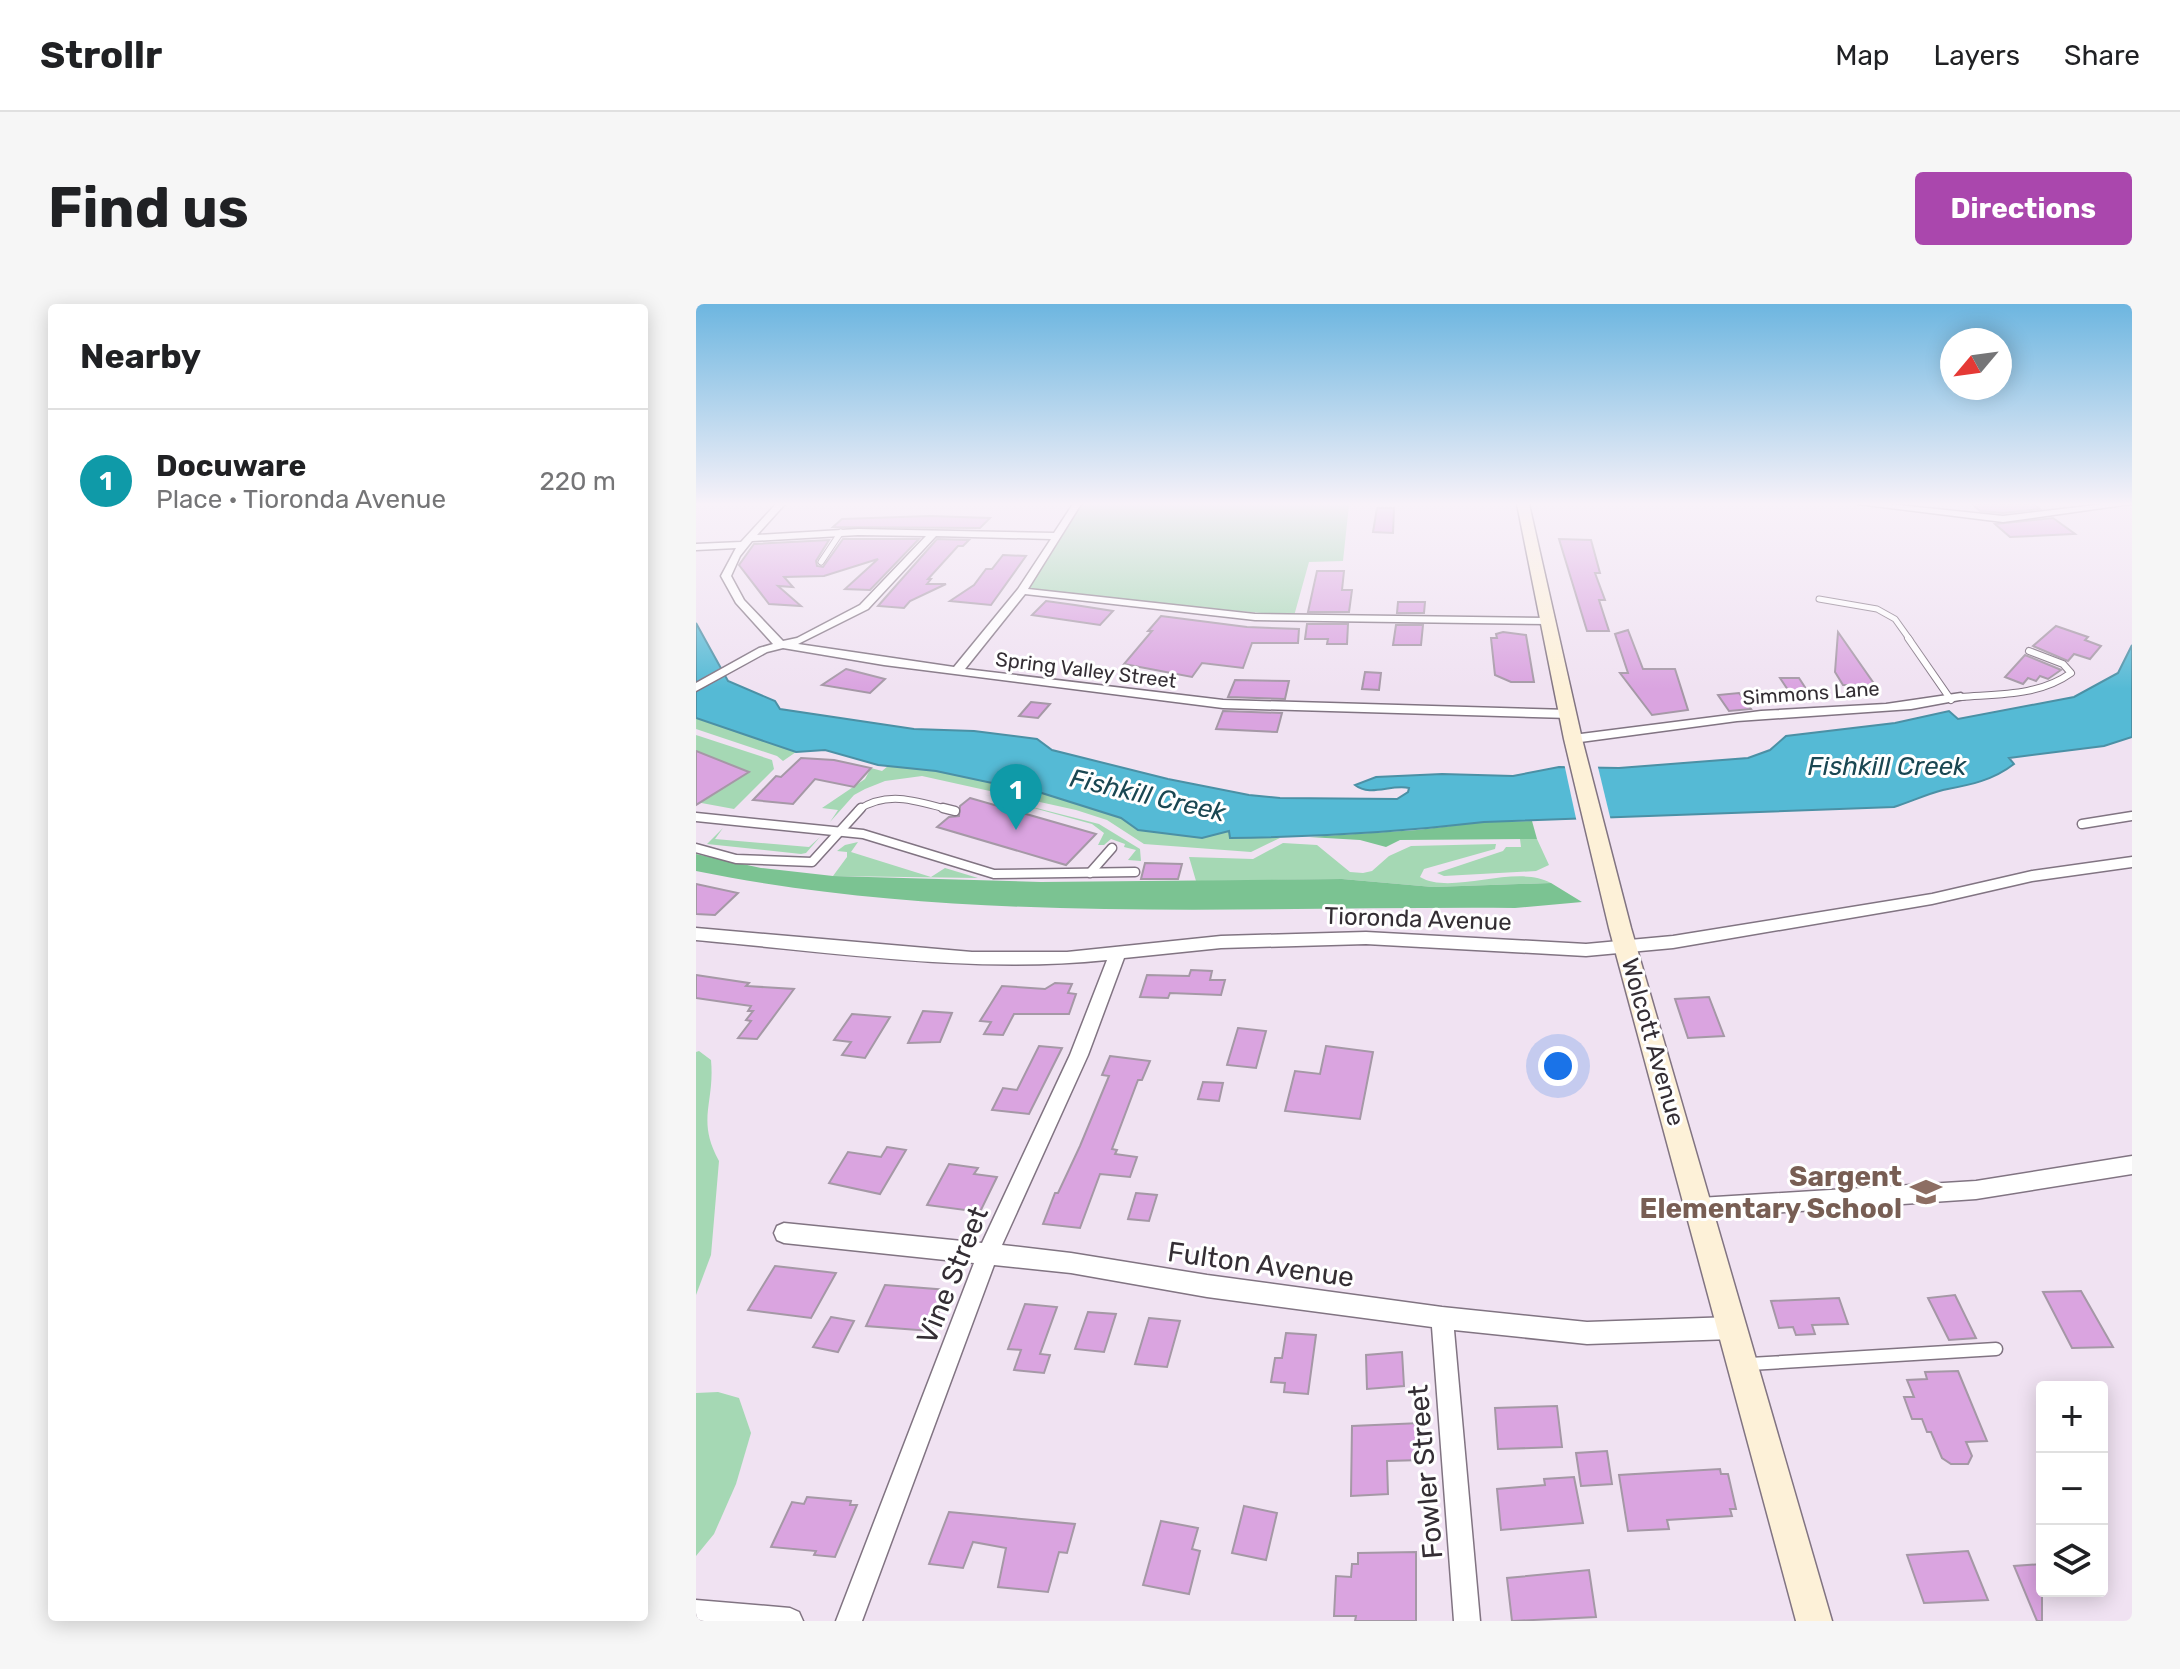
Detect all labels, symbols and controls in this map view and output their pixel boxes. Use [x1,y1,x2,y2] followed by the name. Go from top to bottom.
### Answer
[40,32,162,78] text: Strollr
[1835,39,1890,72] text: Map
[1934,39,2020,72] text: Layers
[2064,39,2140,72] text: Share
[1915,172,2132,245] button: Directions
[48,175,249,241] text: Find us
[1940,328,2012,400] north arrow
[80,336,201,377] text: Nearby
[156,448,306,484] text: Docuware
[100,466,112,497] text: 1
[539,466,616,497] text: 220 m
[156,484,446,515] text: Place · Tioronda Avenue
[994,647,1178,693] street label: Spring Valley Street
[1742,676,1880,710] street label: Simmons Lane
[1808,751,1967,782] water label: Fishkill Creek
[1067,763,1229,829] water label: Fishkill Creek
[990,764,1042,830] pin: 1
[1324,902,1512,936] street label: Tioronda Avenue
[1616,955,1690,1129] street label: Wolcott Avenue
[1538,1046,1578,1086] your location
[1640,1160,1902,1225] place label: Sargent Elementary School
[1909,1175,1943,1209] school or university icon: Sargent Elementary School
[910,1202,995,1349] street label: Vine Street
[1166,1235,1356,1294] street label: Fulton Avenue
[2036,1381,2108,1597] map controls
[2036,1381,2108,1453] button: +
[1401,1384,1450,1560] street label: Fowler Street
[2036,1453,2108,1525] button: −
[2036,1525,2108,1597] button: layers

